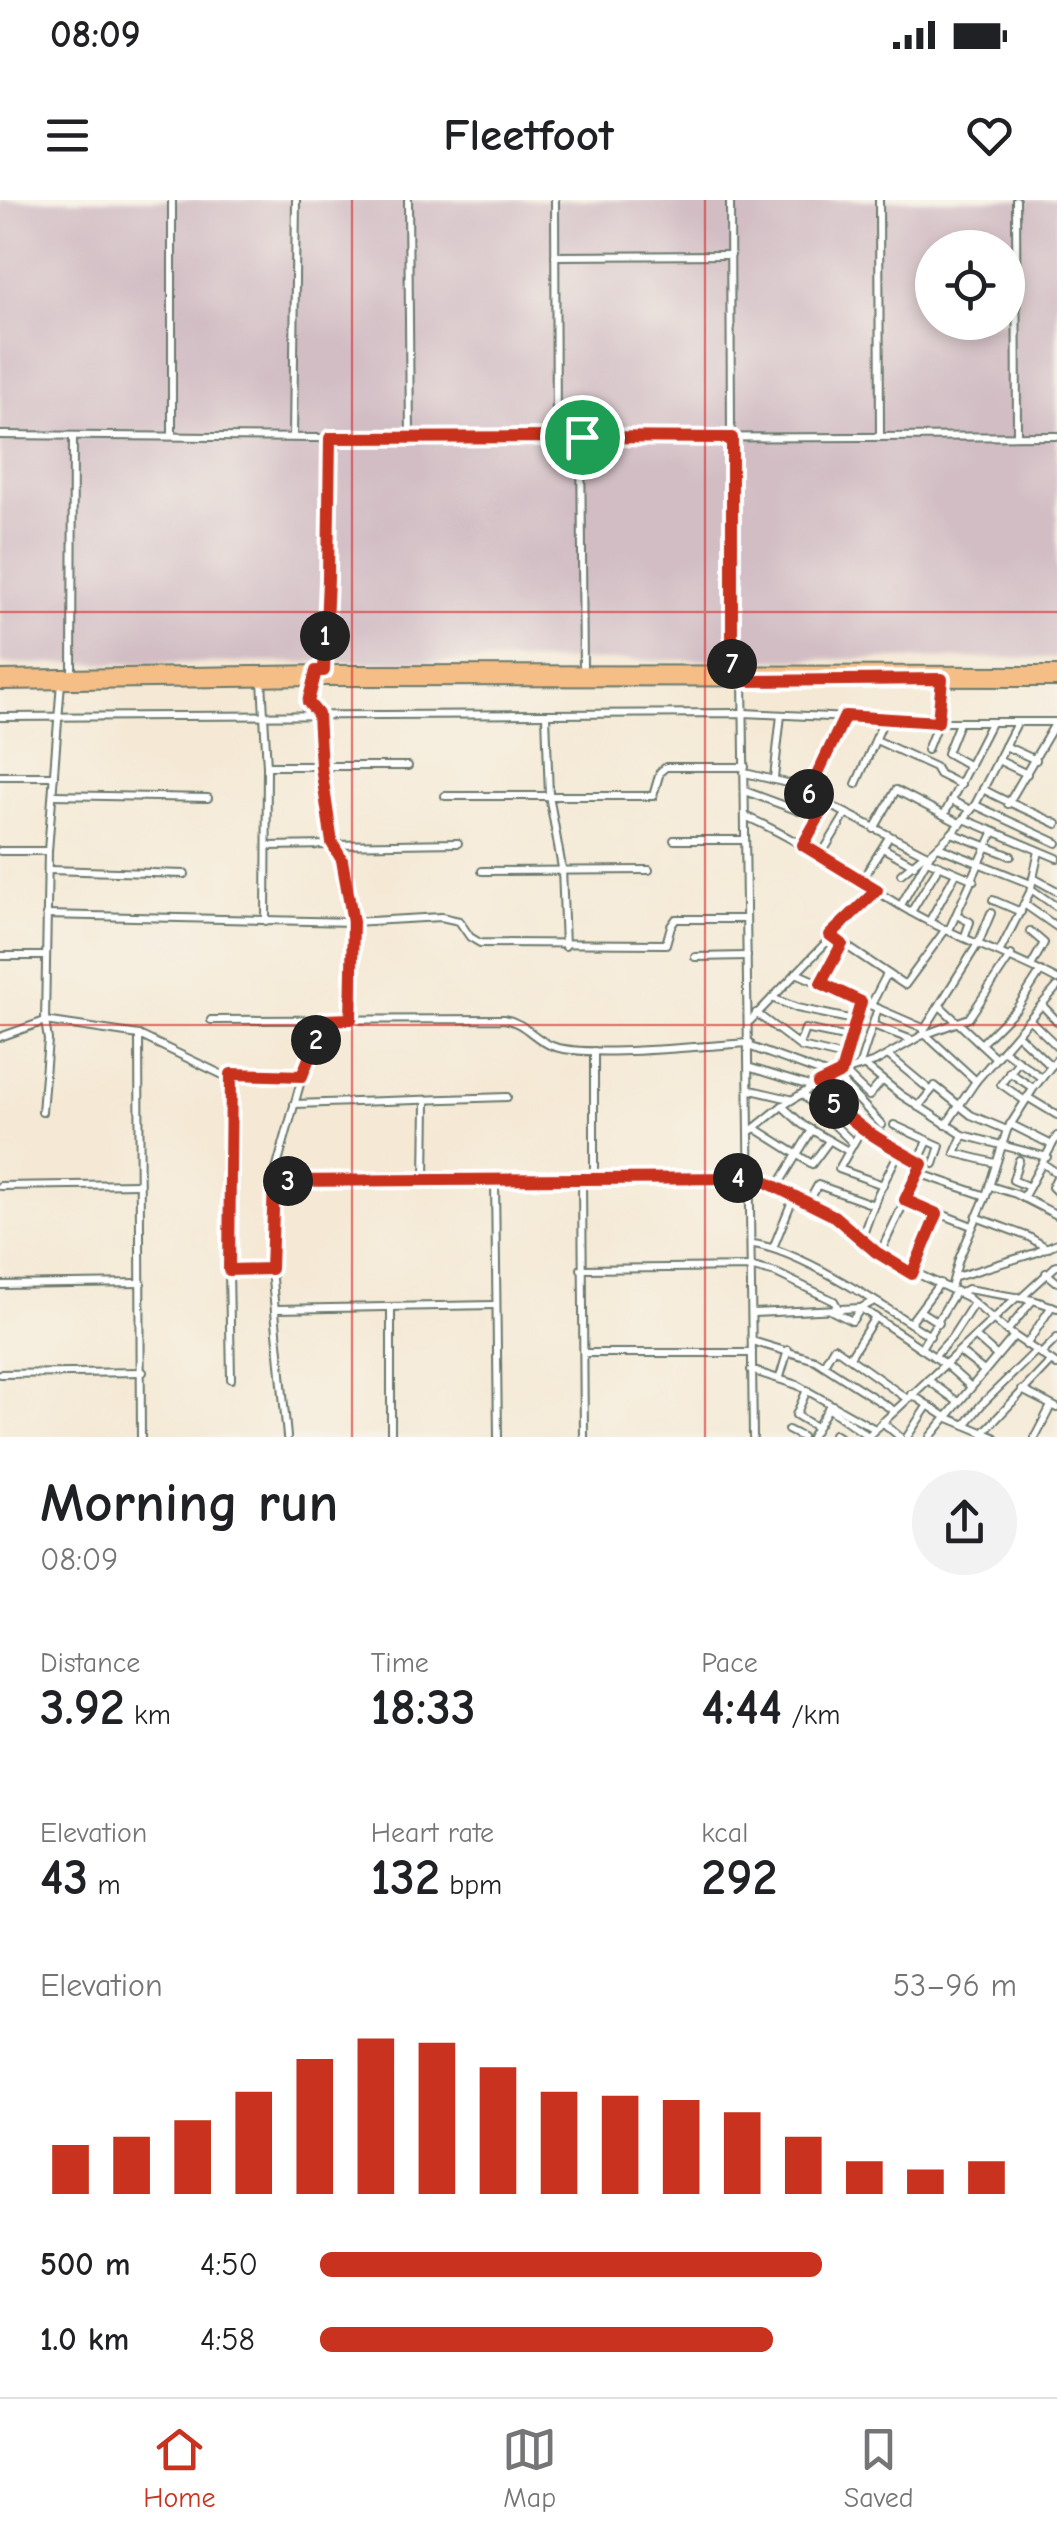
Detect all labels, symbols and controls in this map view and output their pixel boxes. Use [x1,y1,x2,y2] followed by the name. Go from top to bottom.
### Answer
[50,13,141,57] text: 08:09
[40,108,95,163] icon: menu
[962,108,1017,163] icon: heart
[443,109,614,161] text: Fleetfoot
[915,230,1025,340] map controls
[915,230,1025,340] button: locate
[540,395,625,480] pin
[555,410,610,465] icon: arrive
[300,611,350,661] pin: 1
[319,620,331,652] text: 1
[707,639,757,689] pin: 7
[726,648,738,680] text: 7
[784,769,834,819] pin: 6
[802,778,816,810] text: 6
[291,1015,341,1065] pin: 2
[309,1024,323,1056] text: 2
[809,1079,859,1129] pin: 5
[827,1088,841,1120] text: 5
[713,1153,763,1203] pin: 4
[263,1156,313,1206] pin: 3
[731,1162,745,1194] text: 4
[281,1165,295,1197] text: 3
[912,1470,1017,1575] button: share
[40,1471,338,1535] text: Morning run
[40,1541,118,1578] text: 08:09
[40,1647,140,1679] text: Distance
[371,1647,429,1679] text: Time
[701,1647,758,1679] text: Pace
[40,1679,125,1737] text: 3.92
[371,1679,476,1737] text: 18:33
[701,1679,782,1737] text: 4:44
[125,1699,171,1731] text: km
[782,1699,840,1731] text: /km
[40,1817,147,1849] text: Elevation
[371,1817,494,1849] text: Heart rate
[701,1817,748,1849] text: kcal
[40,1849,88,1907] text: 43
[371,1849,440,1907] text: 132
[701,1849,777,1907] text: 292
[88,1869,121,1901] text: m
[440,1869,502,1901] text: bpm
[40,1967,163,2004] text: Elevation
[893,1967,1017,2004] text: 53–96 m
[40,2246,130,2283] text: 500 m
[200,2246,258,2283] text: 4:50
[40,2321,129,2358] text: 1.0 km
[200,2321,255,2358] text: 4:58
[143,2422,216,2514] tab: Home
[502,2422,557,2514] tab: Map
[844,2422,914,2514] tab: Saved

